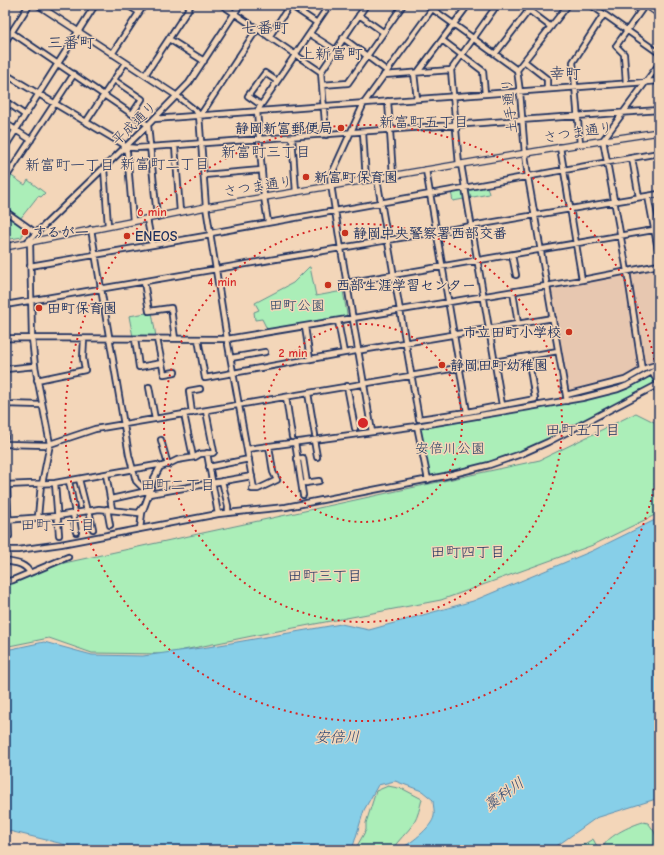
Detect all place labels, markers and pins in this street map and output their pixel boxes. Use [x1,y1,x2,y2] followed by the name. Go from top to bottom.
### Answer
[235,120,333,137] place label: 静岡新富郵便局
[336,123,346,133] marker: 静岡新富郵便局
[314,169,398,186] place label: 新富町保育園
[301,172,311,182] marker: 新富町保育園
[33,224,89,241] place label: するが一
[353,225,507,242] place label: 静岡中央警察署西部交番
[20,227,30,237] marker: するが一
[135,228,178,245] place label: ENEOS
[340,228,350,238] marker: 静岡中央警察署西部交番
[122,231,132,241] marker: ENEOS
[336,277,476,294] place label: 西部生涯学習センター
[323,280,333,290] marker: 西部生涯学習センター
[47,300,117,317] place label: 田町保育園
[34,303,44,313] marker: 田町保育園
[463,324,561,341] place label: 市立田町小学校
[564,327,574,337] marker: 市立田町小学校
[450,357,548,374] place label: 静岡田町幼稚園
[437,360,447,370] marker: 静岡田町幼稚園
[356,416,370,430] centre of rings

